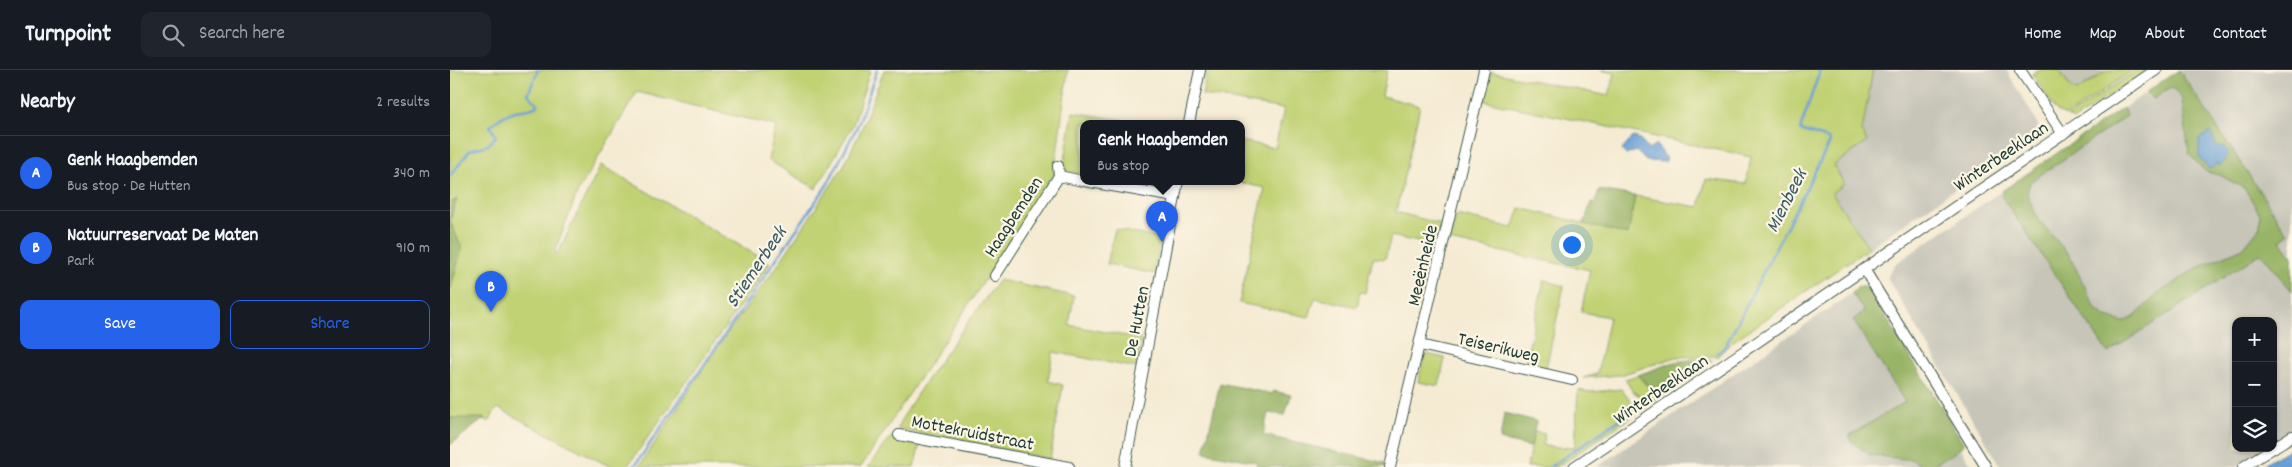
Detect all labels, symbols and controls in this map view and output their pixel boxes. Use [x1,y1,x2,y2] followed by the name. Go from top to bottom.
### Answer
[141,12,491,57] search box
[25,18,111,52] text: Turnpoint
[159,21,187,49] icon: search
[199,21,285,48] text: Search here
[2024,22,2061,47] text: Home
[2089,22,2117,47] text: Map
[2145,22,2185,47] text: About
[2213,22,2267,47] text: Contact
[20,88,75,118] text: Nearby
[376,91,430,114] text: 2 results
[1949,116,2055,200] street label: Winterbeeklaan
[1080,120,1245,185] popup
[1097,128,1228,155] text: Genk Haagbemden
[67,148,197,175] text: Genk Haagbemden
[1097,155,1149,178] text: Bus stop
[32,162,40,185] text: A
[393,162,430,185] text: 340 m
[1760,163,1816,238] water label: Mienbeek
[979,172,1051,264] street label: Haagbemden
[67,175,190,198] text: Bus stop · De Hutten
[1146,201,1178,242] pin: A
[720,220,796,314] water label: Stiemerbeek
[1402,222,1447,309] street label: Meeënheide
[67,223,258,250] text: Natuurreservaat De Maten
[1559,232,1585,258] your location
[32,237,40,260] text: B
[396,237,430,260] text: 910 m
[67,250,94,273] text: Park
[475,271,507,312] pin: B
[1118,284,1159,359] street label: De Hutten
[20,300,220,349] button: Save
[230,300,430,349] button: Share
[2232,317,2277,452] map controls
[2232,317,2277,362] button: +
[1455,327,1542,372] street label: Teiserikweg
[1609,349,1715,433] street label: Winterbeeklaan
[2232,362,2277,407] button: −
[2232,407,2277,452] button: layers
[909,409,1036,460] street label: Mottekruidstraat

